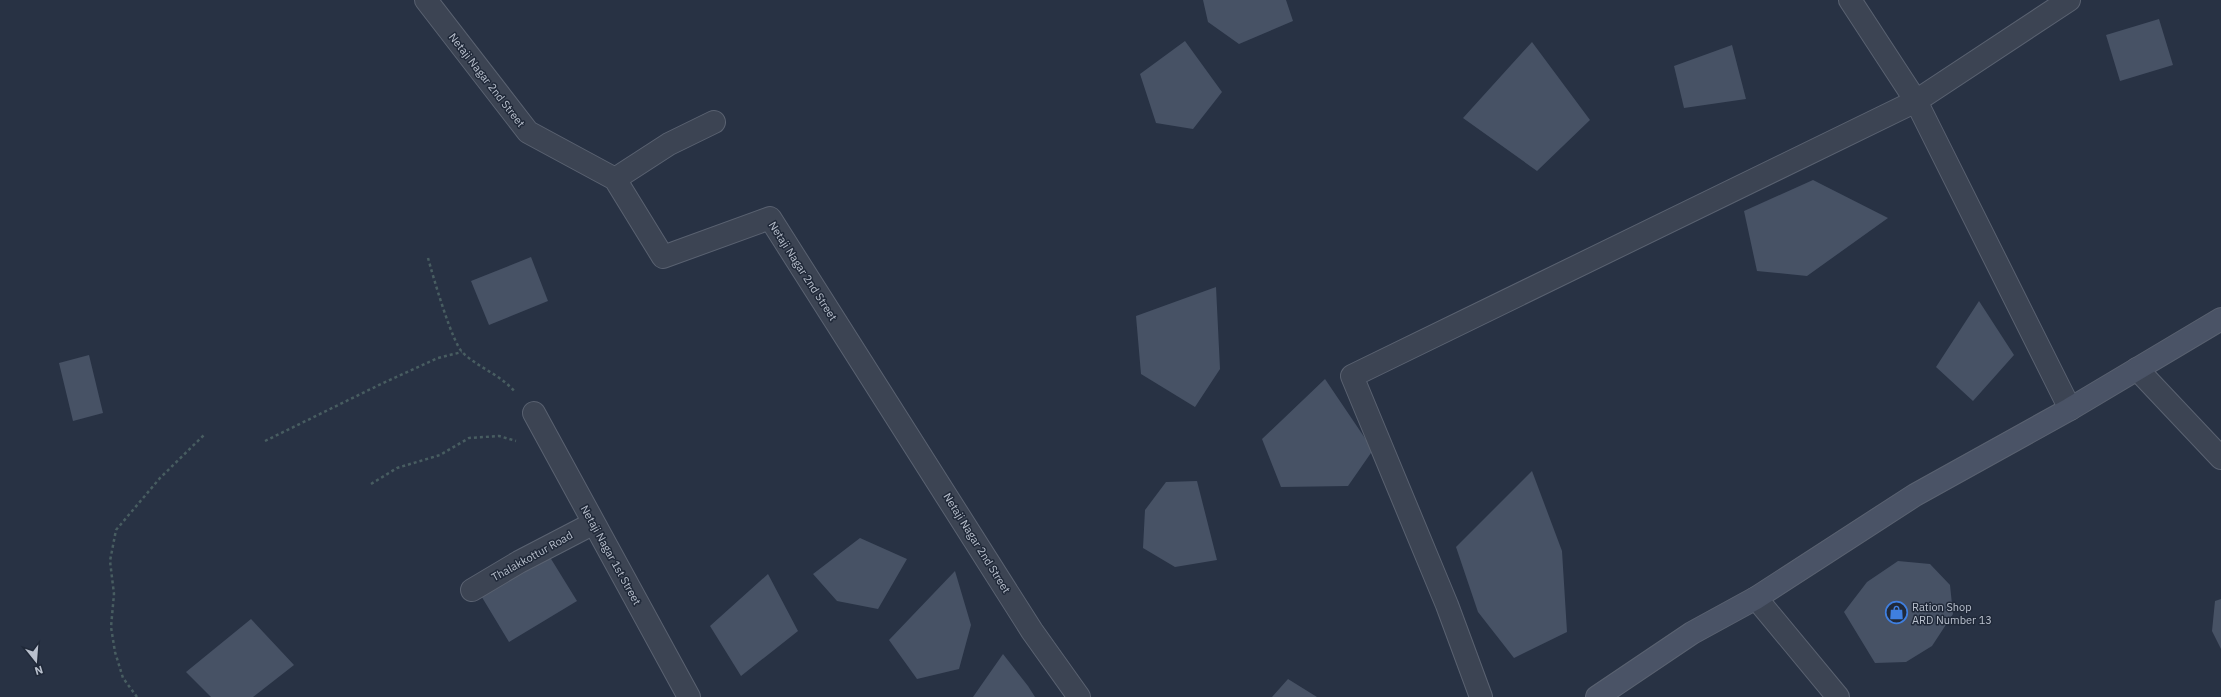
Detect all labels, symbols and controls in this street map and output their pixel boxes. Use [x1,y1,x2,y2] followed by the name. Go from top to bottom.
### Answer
[446,30,528,130] street label: Netaji Nagar 2nd Street
[766,219,840,323] street label: Netaji Nagar 2nd Street
[940,490,1014,596] street label: Netaji Nagar 2nd Street
[578,503,644,608] street label: Netaji Nagar 1st Street
[489,528,575,584] street label: Thalakkottur Road
[1884,600,1910,626] shop icon: Ration Shop ARD Number 13
[1912,600,1992,627] place label: Ration Shop ARD Number 13
[16,641,56,681] north arrow
[33,663,45,678] text: N

